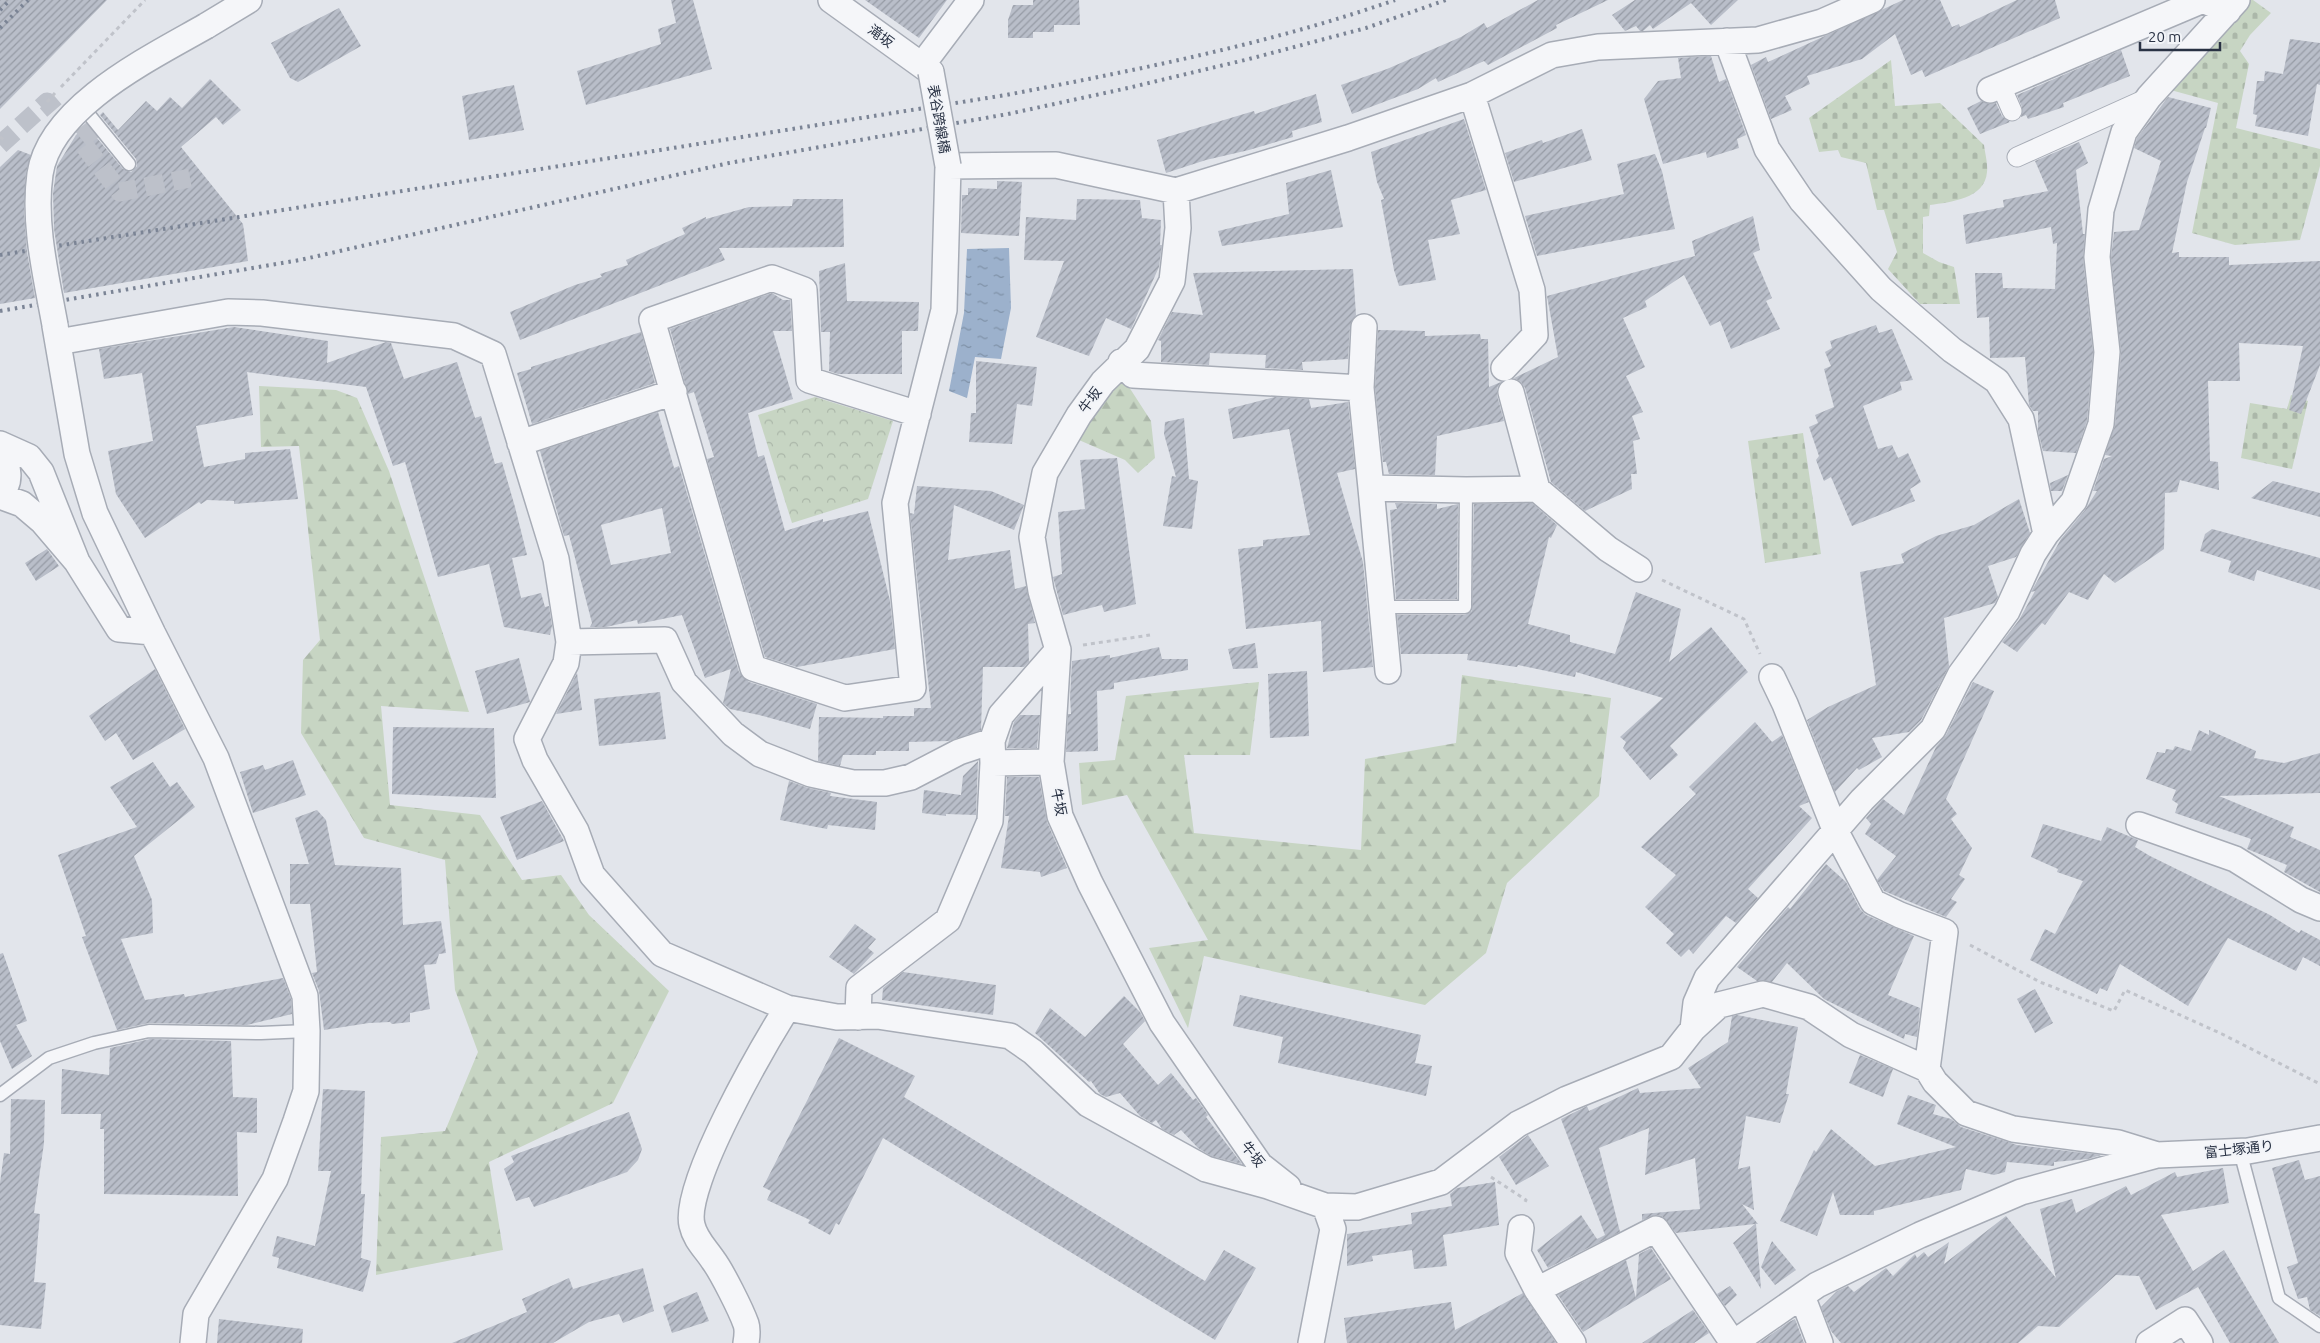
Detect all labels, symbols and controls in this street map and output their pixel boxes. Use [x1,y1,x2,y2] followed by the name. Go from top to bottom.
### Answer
[2140,20,2220,52] scale bar
[865,21,897,51] street label: 滝坂
[2148,28,2181,45] text: 20 m
[925,83,953,155] street label: 表谷跨線橋
[1075,384,1105,416] street label: 牛坂
[1048,787,1070,817] street label: 牛坂
[2203,1137,2275,1161] street label: 富士塚通り
[1238,1138,1268,1170] street label: 牛坂

